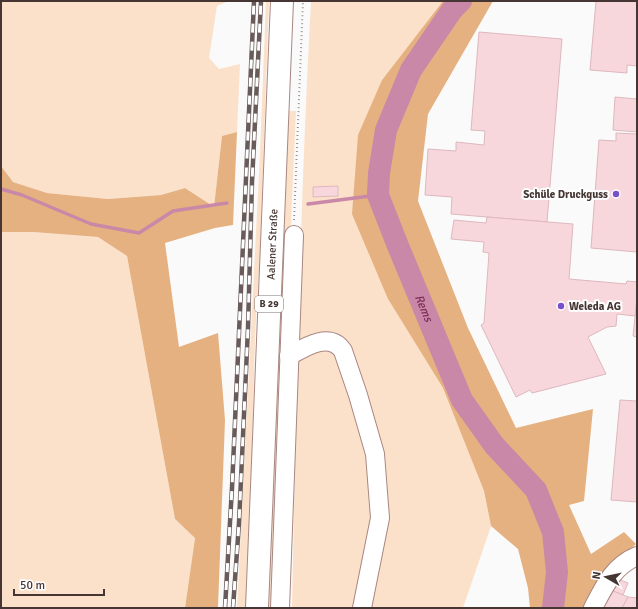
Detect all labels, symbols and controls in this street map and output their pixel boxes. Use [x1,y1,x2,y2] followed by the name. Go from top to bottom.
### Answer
[523,188,608,201] place label: Schüle Druckguss
[611,189,621,199] marker: Schüle Druckguss
[264,209,280,280] street label: Aalener Straße
[412,292,437,325] water label: Rems
[255,296,283,312] road number: B 29
[569,300,621,313] place label: Weleda AG
[556,301,566,311] marker: Weleda AG
[586,557,626,597] north arrow
[14,571,104,597] scale bar
[590,571,604,580] text: N
[20,578,45,593] text: 50 m

